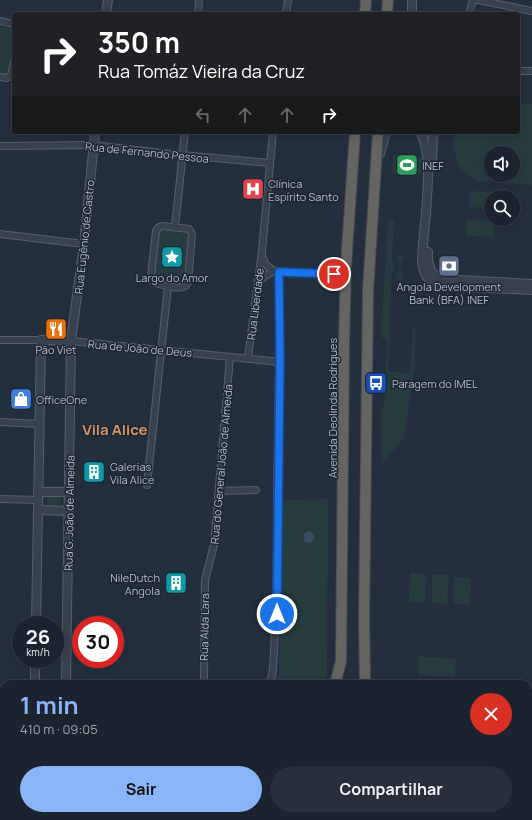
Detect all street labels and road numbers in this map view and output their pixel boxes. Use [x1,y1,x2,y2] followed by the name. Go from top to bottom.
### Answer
[84,138,210,166] street label: Rua de Fernando Pessoa
[71,179,98,295] street label: Rua Eugênio de Castro
[243,267,267,341] street label: Rua Liberdade
[87,336,193,360] street label: Rua de João de Deus
[325,337,340,478] street label: Avenida Deolinda Rodrigues
[207,383,235,545] street label: Rua do General João de Almeida
[60,455,78,571] street label: Rua G. João de Almeida
[196,593,212,661] street label: Rua Alda Lara

